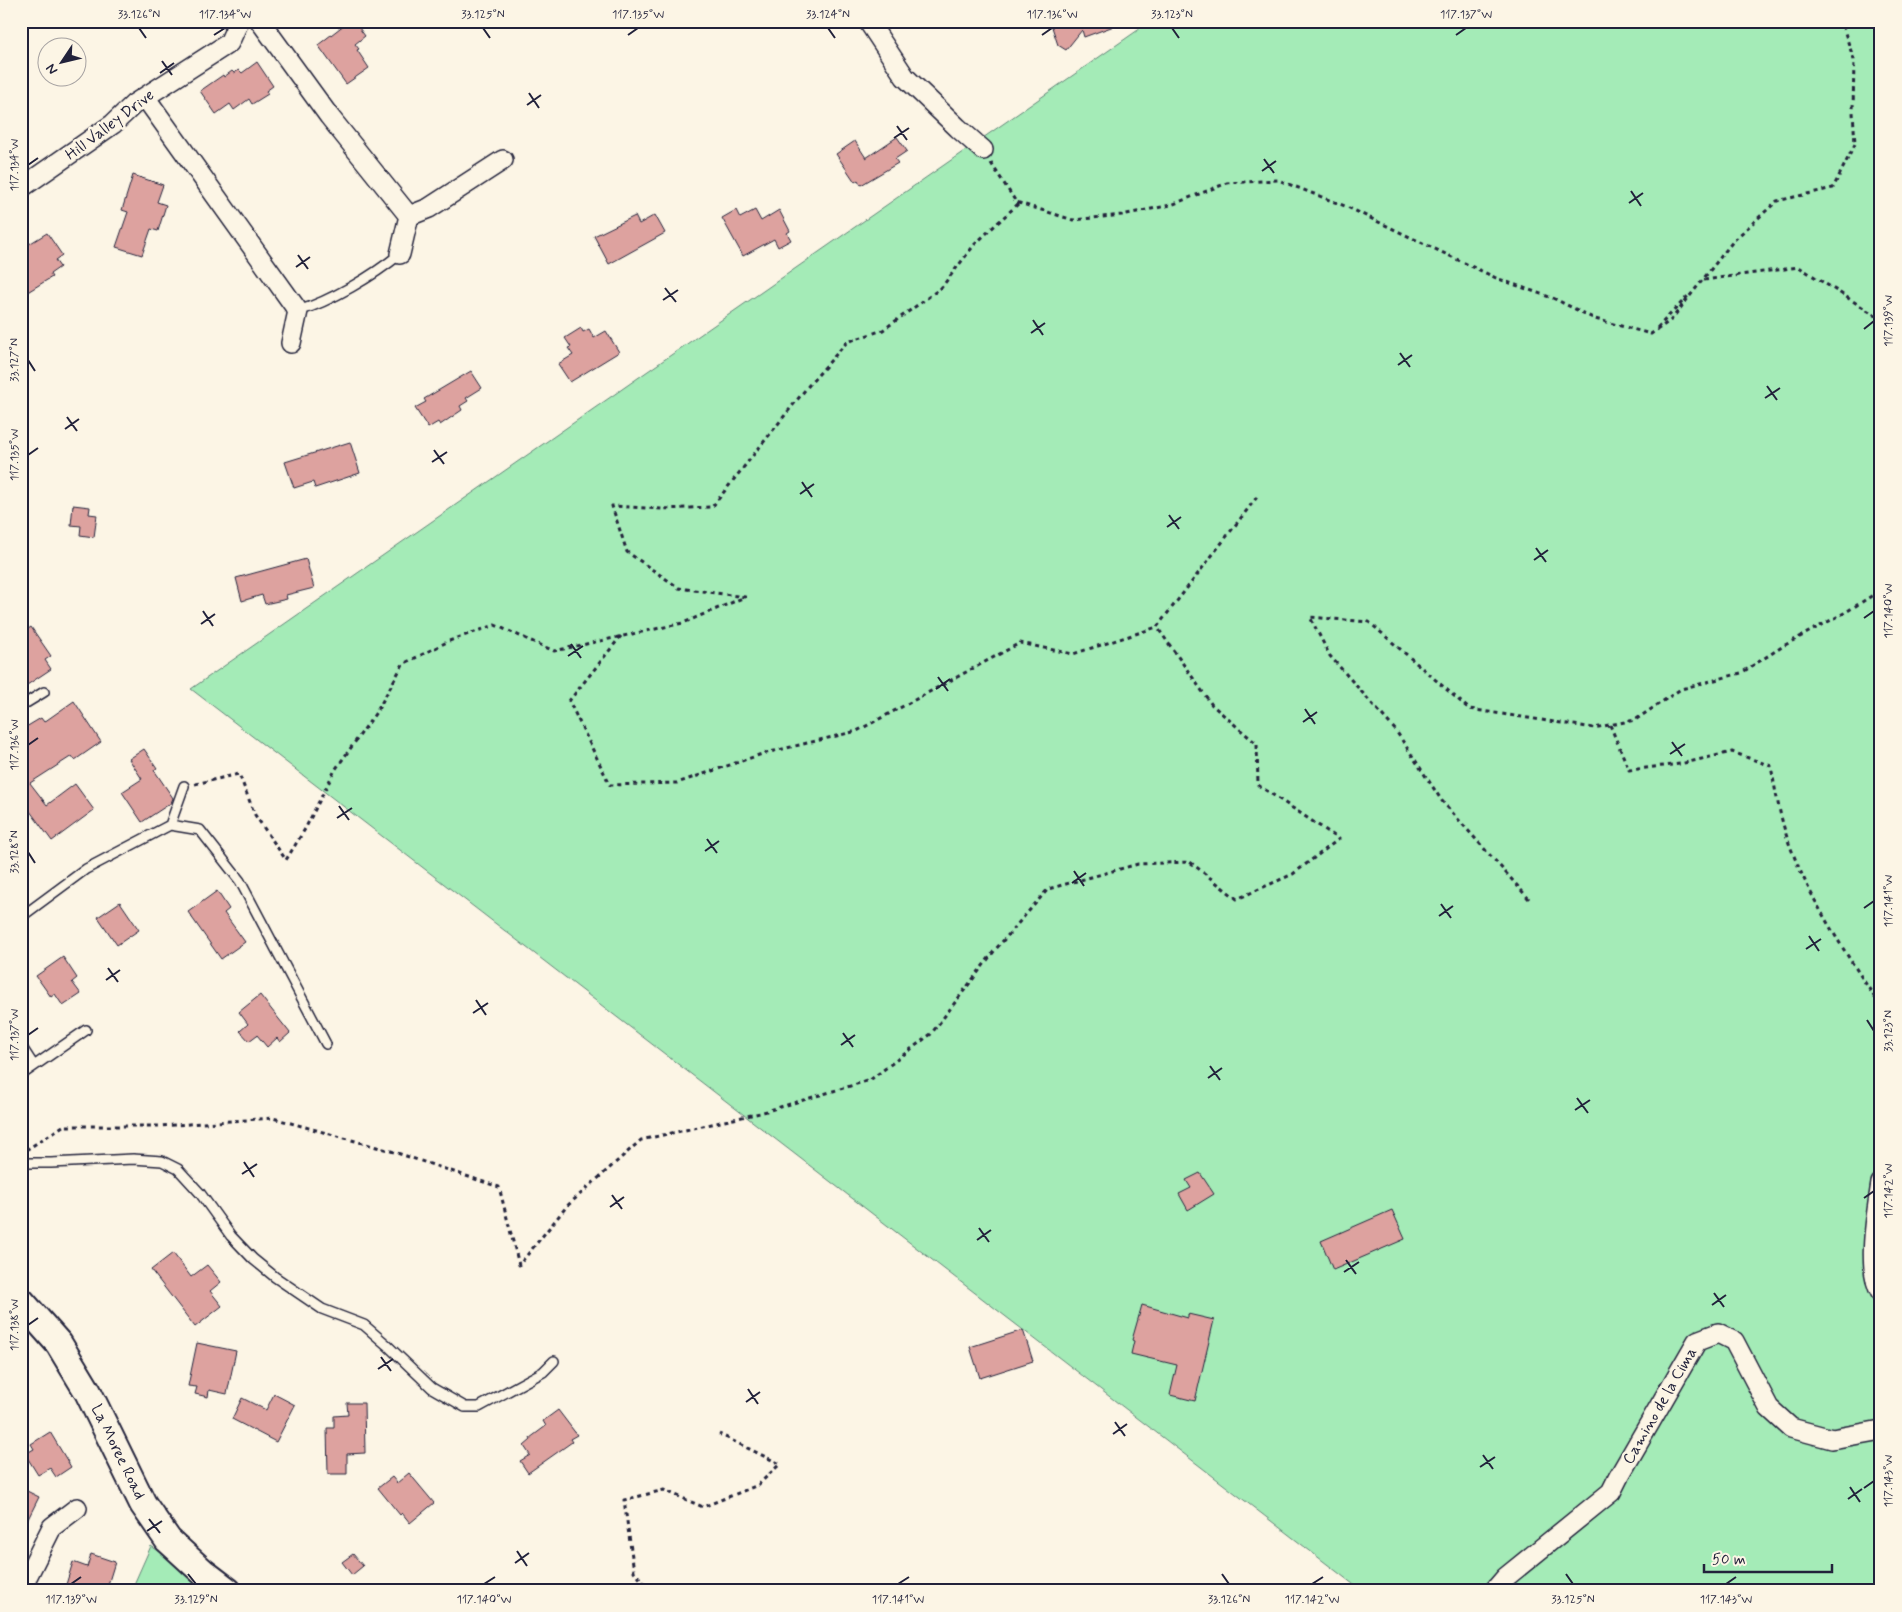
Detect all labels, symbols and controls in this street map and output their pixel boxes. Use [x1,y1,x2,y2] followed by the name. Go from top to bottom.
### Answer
[118,7,160,23] text: 33.126°N
[199,7,251,23] text: 117.134°W
[461,7,505,23] text: 33.125°N
[612,7,664,23] text: 117.135°W
[806,7,850,23] text: 33.124°N
[1026,7,1078,23] text: 117.136°W
[1151,7,1193,23] text: 33.123°N
[1440,7,1492,23] text: 117.137°W
[38,38,88,88] north arrow
[42,60,62,78] text: N
[61,85,159,165] street label: Hill Valley Drive
[7,139,23,191] text: 117.134°W
[1881,295,1897,347] text: 117.139°W
[7,338,23,382] text: 33.127°N
[7,429,23,481] text: 117.135°W
[1881,583,1897,638] text: 117.140°W
[7,719,23,771] text: 117.136°W
[7,830,23,874] text: 33.128°N
[1881,875,1897,927] text: 117.141°W
[7,1009,23,1061] text: 117.137°W
[1881,1010,1897,1052] text: 33.123°N
[1881,1163,1897,1218] text: 117.142°W
[7,1299,23,1351] text: 117.138°W
[1618,1344,1702,1468] street label: Camino de la Cima
[86,1401,150,1503] street label: La Moree Road
[1881,1455,1897,1507] text: 117.143°W
[1704,1542,1832,1574] scale bar
[1712,1550,1746,1570] text: 50 m
[45,1592,97,1608] text: 117.139°W
[174,1592,218,1608] text: 33.129°N
[457,1592,512,1608] text: 117.140°W
[872,1592,924,1608] text: 117.141°W
[1208,1592,1250,1608] text: 33.126°N
[1285,1592,1340,1608] text: 117.142°W
[1551,1592,1595,1608] text: 33.125°N
[1700,1592,1752,1608] text: 117.143°W

